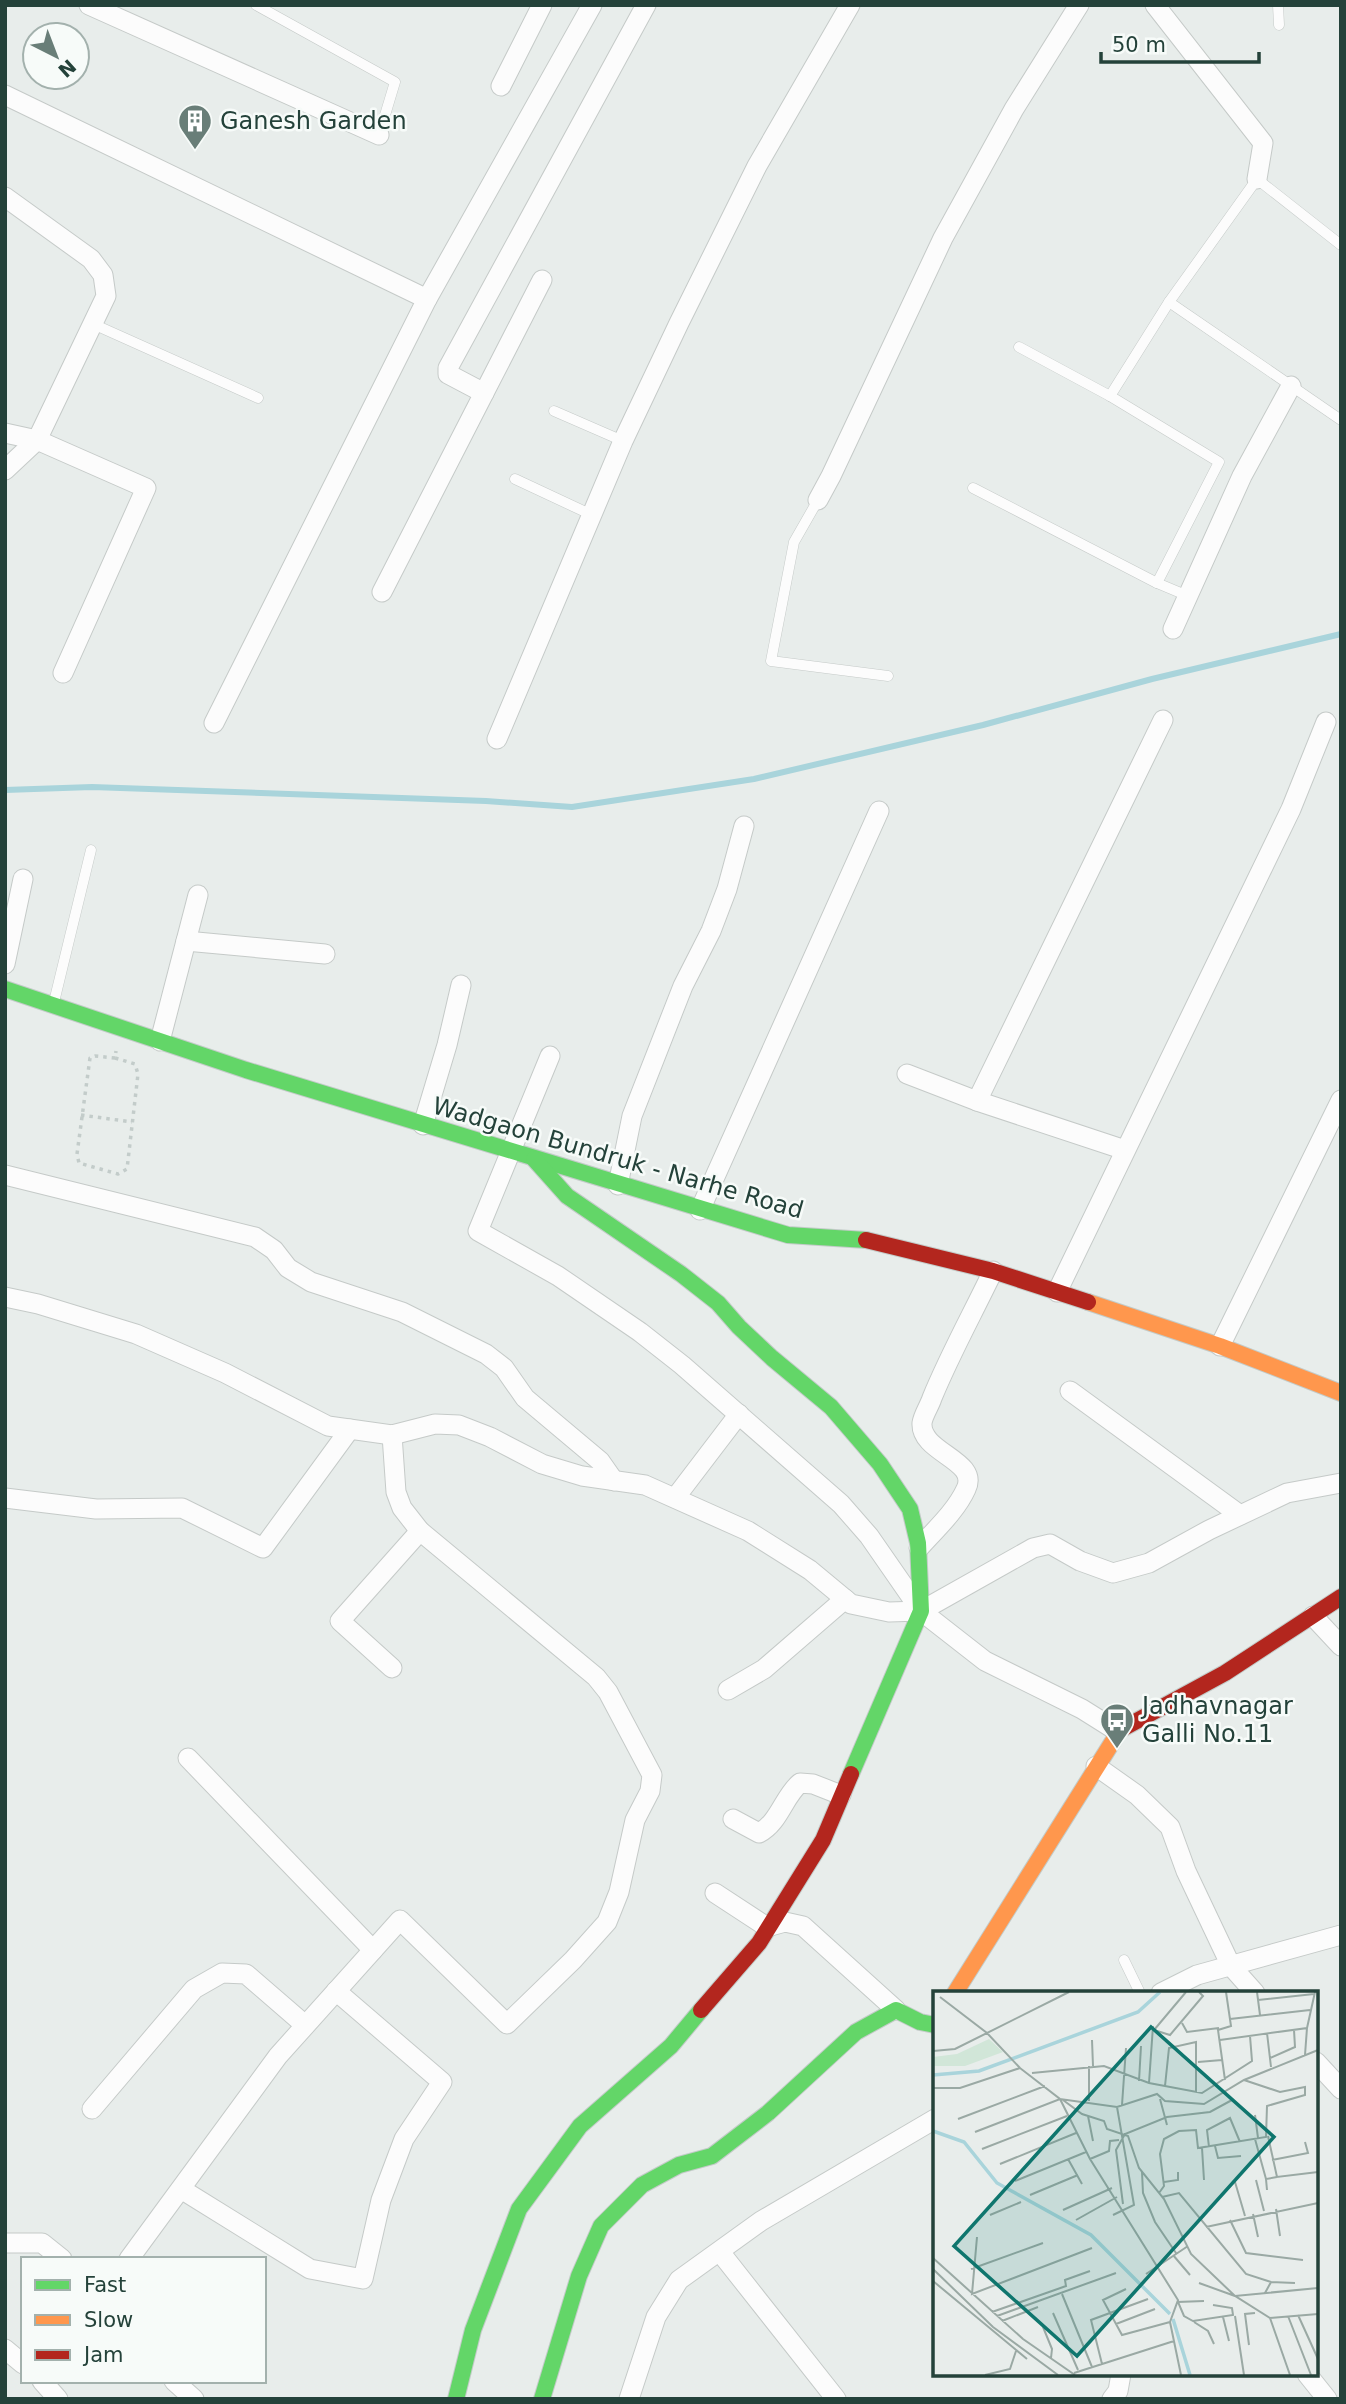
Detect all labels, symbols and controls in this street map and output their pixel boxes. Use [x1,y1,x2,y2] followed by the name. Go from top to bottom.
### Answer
[21,21,91,91] north arrow
[1101,21,1258,65] scale bar
[1112,33,1166,57] text: 50 m
[54,55,81,82] text: N
[176,102,214,151] building icon: Ganesh Garden
[220,107,407,135] place label: Ganesh Garden
[429,1092,807,1224] street label: Wadgaon Bundruk - Narhe Road
[1140,1692,1293,1748] place label: Jadhavnagar Galli No.11
[1098,1701,1136,1750] bus stop icon: Jadhavnagar Galli No.11
[933,1991,1318,2376] inset map
[21,2257,266,2383] legend
[84,2273,126,2297] text: Fast
[84,2308,133,2332] text: Slow
[82,2343,124,2367] text: Jam

